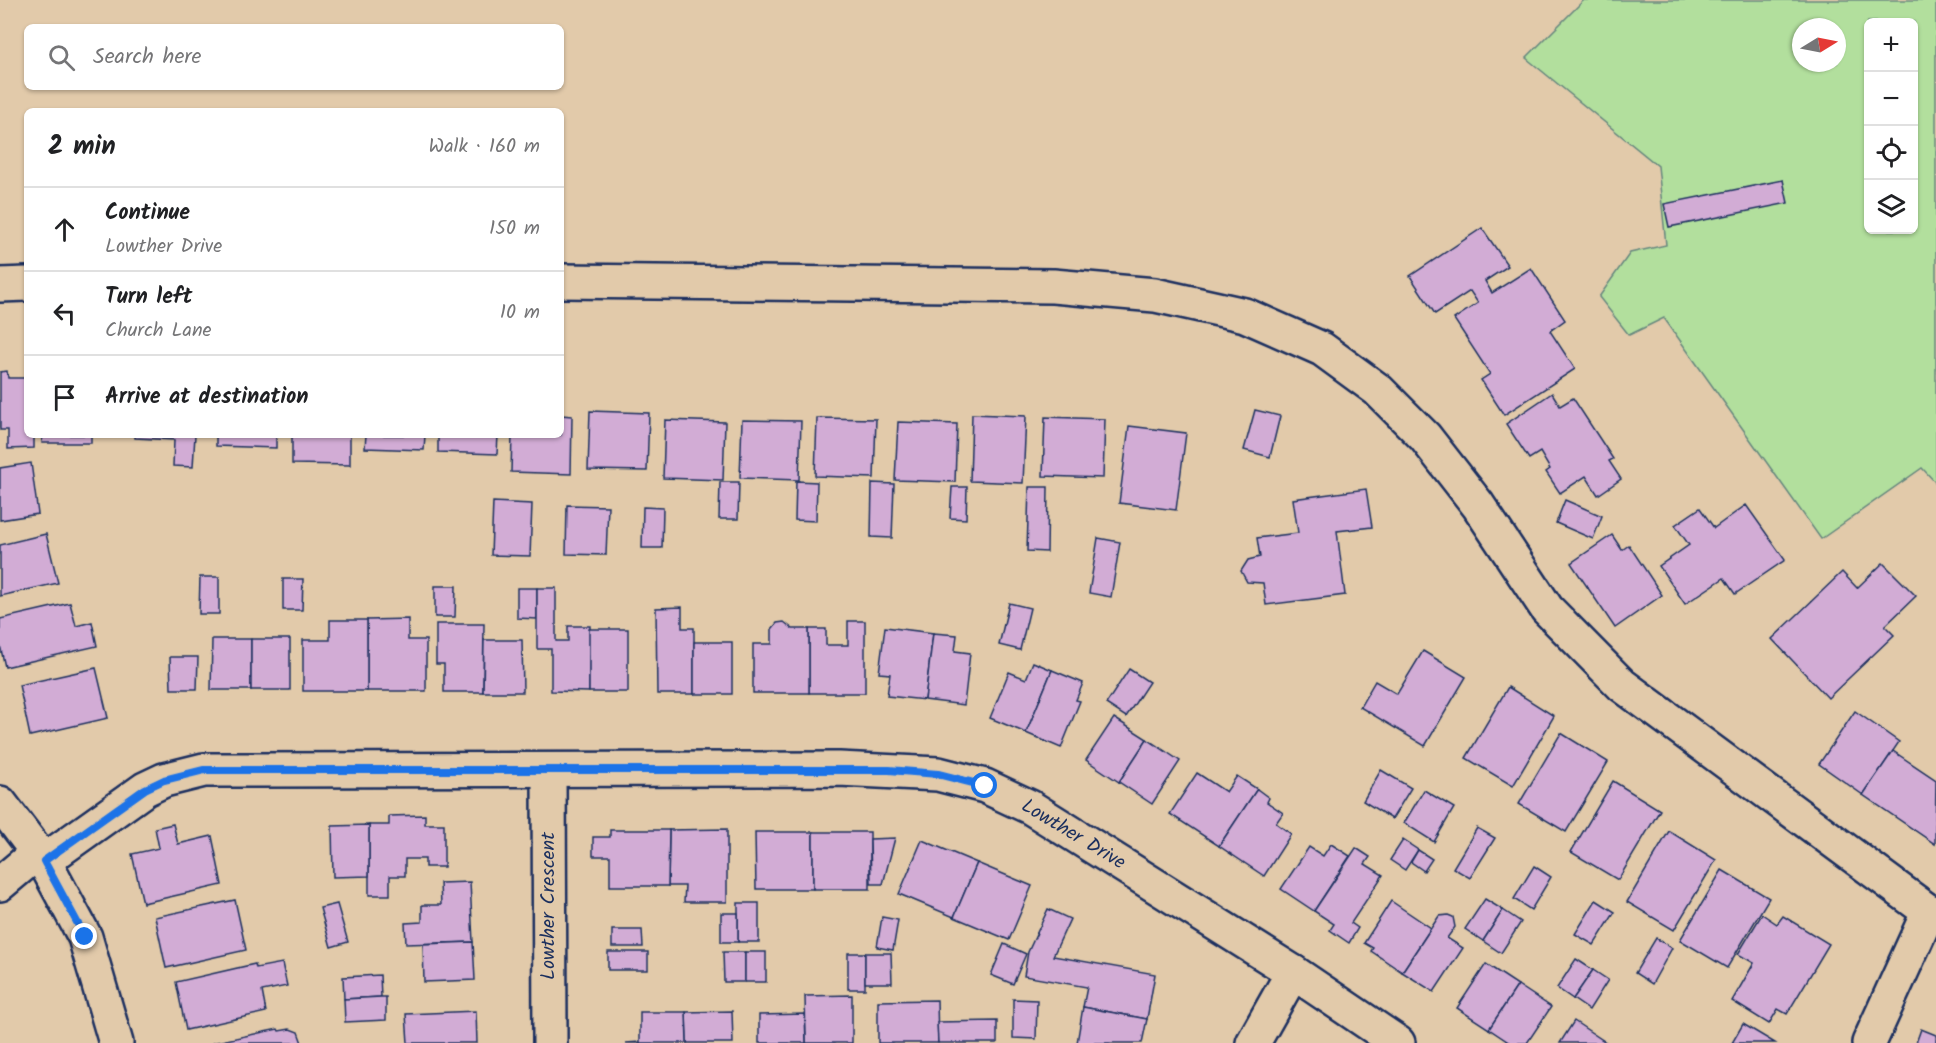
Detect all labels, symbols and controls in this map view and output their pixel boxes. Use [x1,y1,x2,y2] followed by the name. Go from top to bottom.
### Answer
[1792,18,1846,72] north arrow
[1864,18,1918,234] map controls
[1864,18,1918,72] button: +
[24,24,564,90] search box
[93,40,201,75] text: Search here
[45,41,78,74] icon: search
[1864,72,1918,126] button: −
[48,126,116,168] text: 2 min
[1864,126,1918,180] button: locate
[429,131,540,163] text: Walk · 160 m
[1864,180,1918,234] button: layers
[105,196,190,231] text: Continue
[48,213,81,246] icon: ahead
[489,213,540,245] text: 150 m
[105,231,222,263] text: Lowther Drive
[105,280,192,315] text: Turn left
[48,297,81,330] icon: left
[500,297,540,329] text: 10 m
[105,315,212,347] text: Church Lane
[105,380,308,415] text: Arrive at destination
[48,381,81,414] icon: arrive
[971,772,997,798] route start
[1015,791,1131,879] street label: Lowther Drive
[533,832,565,980] street label: Lowther Crescent
[71,923,97,949] route end

